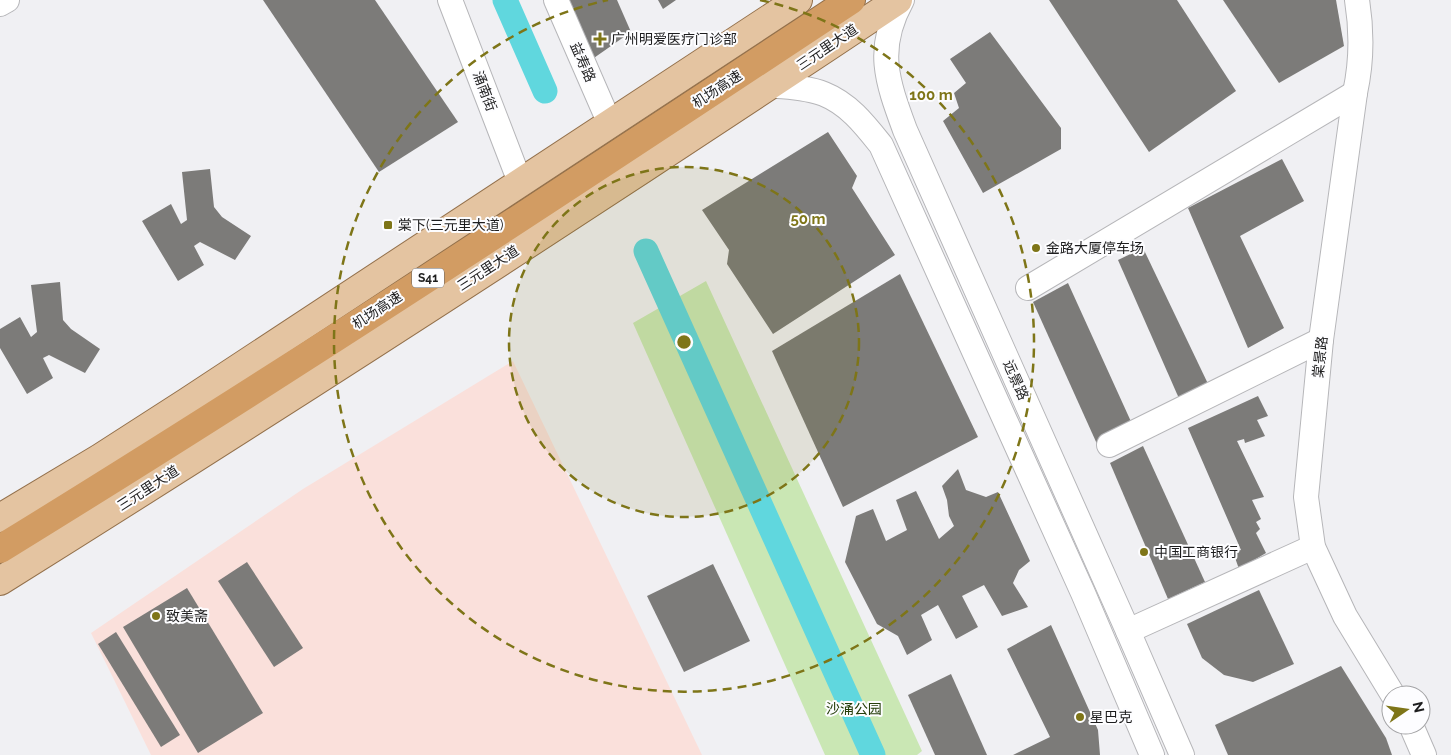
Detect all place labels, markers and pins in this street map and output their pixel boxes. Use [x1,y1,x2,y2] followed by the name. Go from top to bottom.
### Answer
[611,31,737,47] place label: 广州明爱医疗门诊部
[593,32,607,46] marker: 广州明爱医疗门诊部
[398,217,504,233] place label: 棠下(三元里大道)
[382,219,394,231] marker: 棠下(三元里大道)
[1046,240,1144,256] place label: 金路大厦停车场
[1030,242,1042,254] marker: 金路大厦停车场
[675,333,693,351] centre of rings
[1154,544,1238,560] place label: 中国工商银行
[1138,546,1150,558] marker: 中国工商银行
[166,608,208,624] place label: 致美斋
[150,610,162,622] marker: 致美斋
[1090,709,1132,725] place label: 星巴克
[1074,711,1086,723] marker: 星巴克

